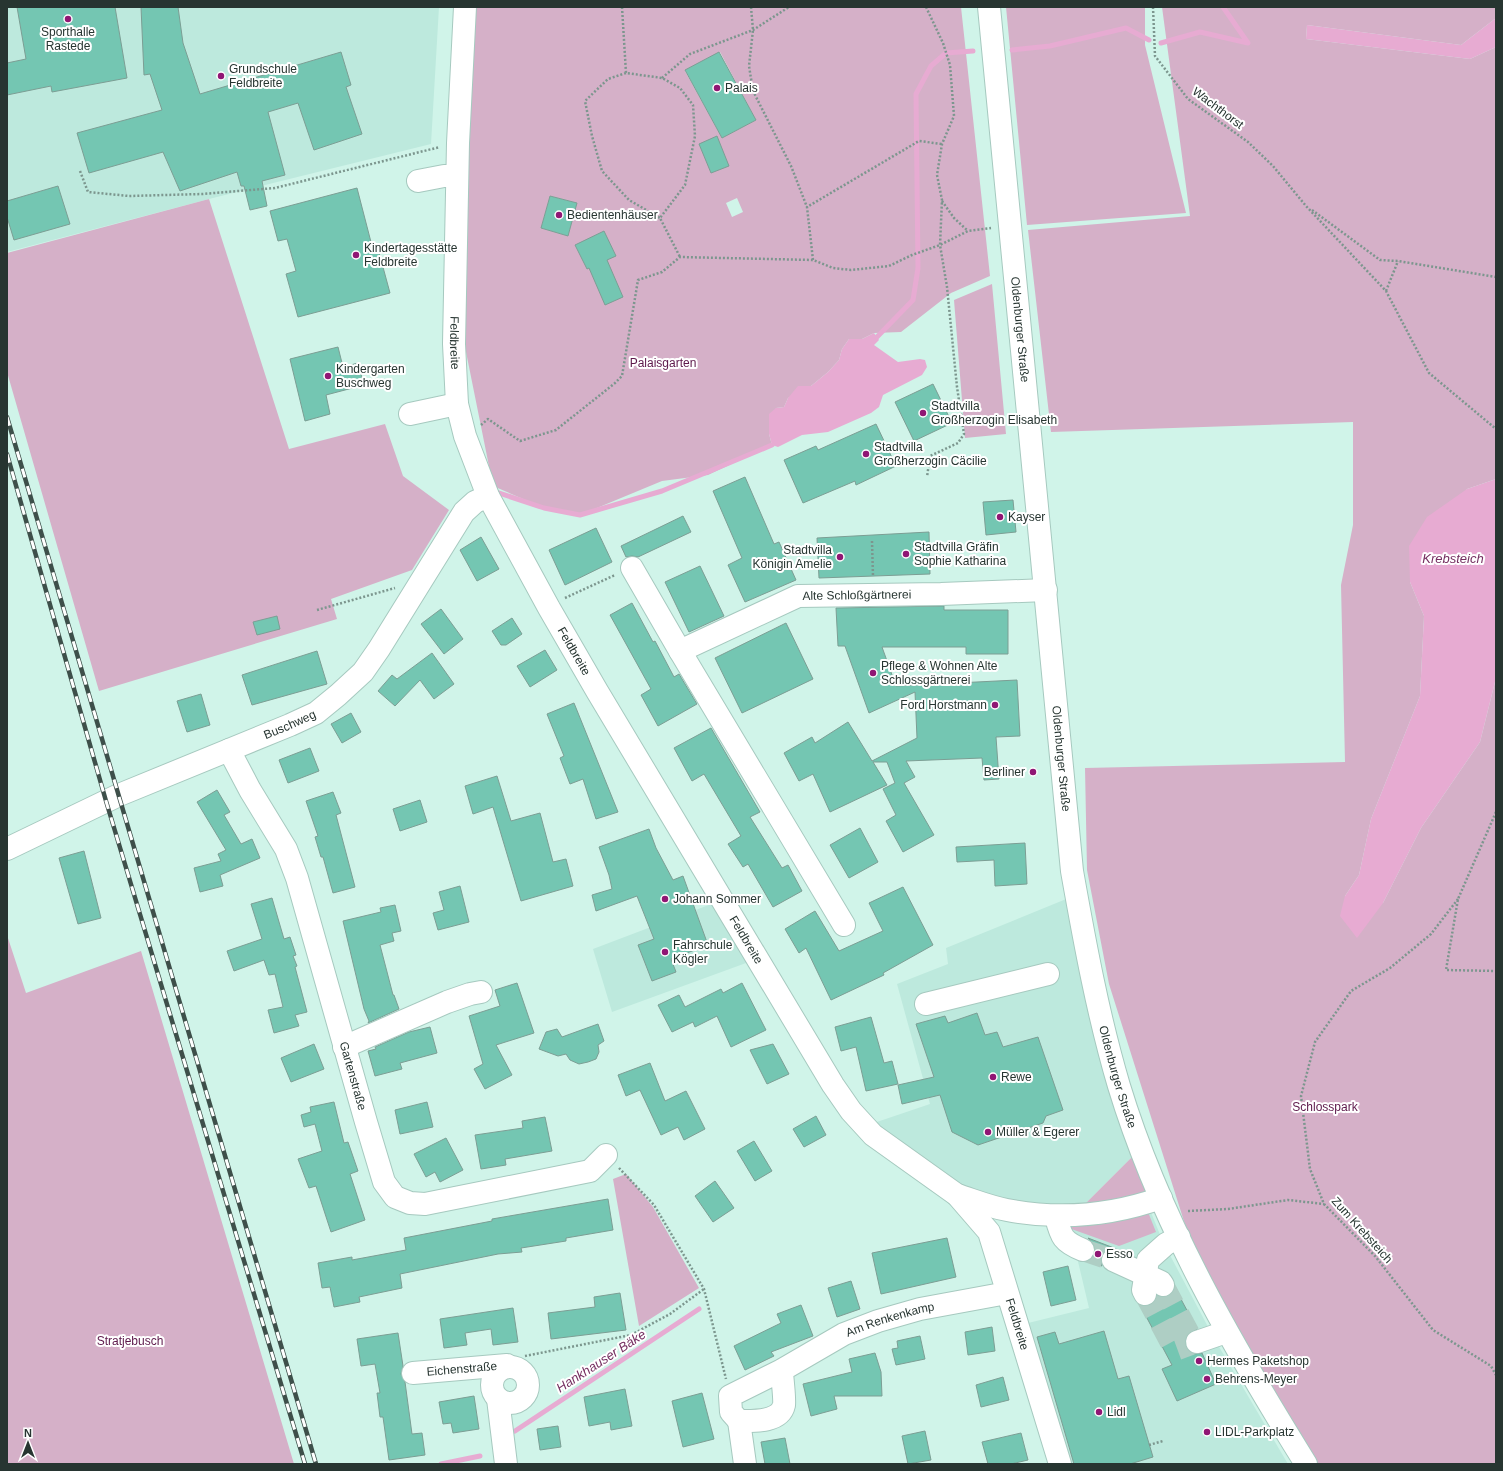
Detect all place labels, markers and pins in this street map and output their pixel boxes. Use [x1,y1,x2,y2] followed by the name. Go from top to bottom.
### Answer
[63,14,73,24] marker: Sporthalle Rastede
[41,25,95,53] place label: Sporthalle Rastede
[229,62,297,90] place label: Grundschule Feldbreite
[216,71,226,81] marker: Grundschule Feldbreite
[725,81,758,95] place label: Palais
[712,83,722,93] marker: Palais
[567,208,658,222] place label: Bedientenhäuser
[554,210,564,220] marker: Bedientenhäuser
[364,241,458,269] place label: Kindertagesstätte Feldbreite
[351,250,361,260] marker: Kindertagesstätte Feldbreite
[336,362,405,390] place label: Kindergarten Buschweg
[323,371,333,381] marker: Kindergarten Buschweg
[931,399,1057,427] place label: Stadtvilla Großherzogin Elisabeth
[918,408,928,418] marker: Stadtvilla Großherzogin Elisabeth
[874,440,987,468] place label: Stadtvilla Großherzogin Cäcilie
[861,449,871,459] marker: Stadtvilla Großherzogin Cäcilie
[1008,510,1045,524] place label: Kayser
[995,512,1005,522] marker: Kayser
[914,540,1006,568] place label: Stadtvilla Gräfin Sophie Katharina
[753,543,832,571] place label: Stadtvilla Königin Amelie
[901,549,911,559] marker: Stadtvilla Gräfin Sophie Katharina
[835,552,845,562] marker: Stadtvilla Königin Amelie
[881,659,998,687] place label: Pflege & Wohnen Alte Schlossgärtnerei
[868,668,878,678] marker: Pflege & Wohnen Alte Schlossgärtnerei
[900,698,987,712] place label: Ford Horstmann
[990,700,1000,710] marker: Ford Horstmann
[984,765,1025,779] place label: Berliner
[1028,767,1038,777] marker: Berliner
[673,892,761,906] place label: Johann Sommer
[660,894,670,904] marker: Johann Sommer
[673,938,733,966] place label: Fahrschule Kögler
[660,947,670,957] marker: Fahrschule Kögler
[1001,1070,1032,1084] place label: Rewe
[988,1072,998,1082] marker: Rewe
[996,1125,1079,1139] place label: Müller & Egerer
[983,1127,993,1137] marker: Müller & Egerer
[1106,1247,1133,1261] place label: Esso
[1093,1249,1103,1259] marker: Esso
[1207,1354,1309,1368] place label: Hermes Paketshop
[1194,1356,1204,1366] marker: Hermes Paketshop
[1215,1372,1297,1386] place label: Behrens-Meyer
[1202,1374,1212,1384] marker: Behrens-Meyer
[1107,1405,1126,1419] place label: Lidl
[1094,1407,1104,1417] marker: Lidl
[1215,1425,1294,1439] place label: LIDL-Parkplatz
[1202,1427,1212,1437] marker: LIDL-Parkplatz

